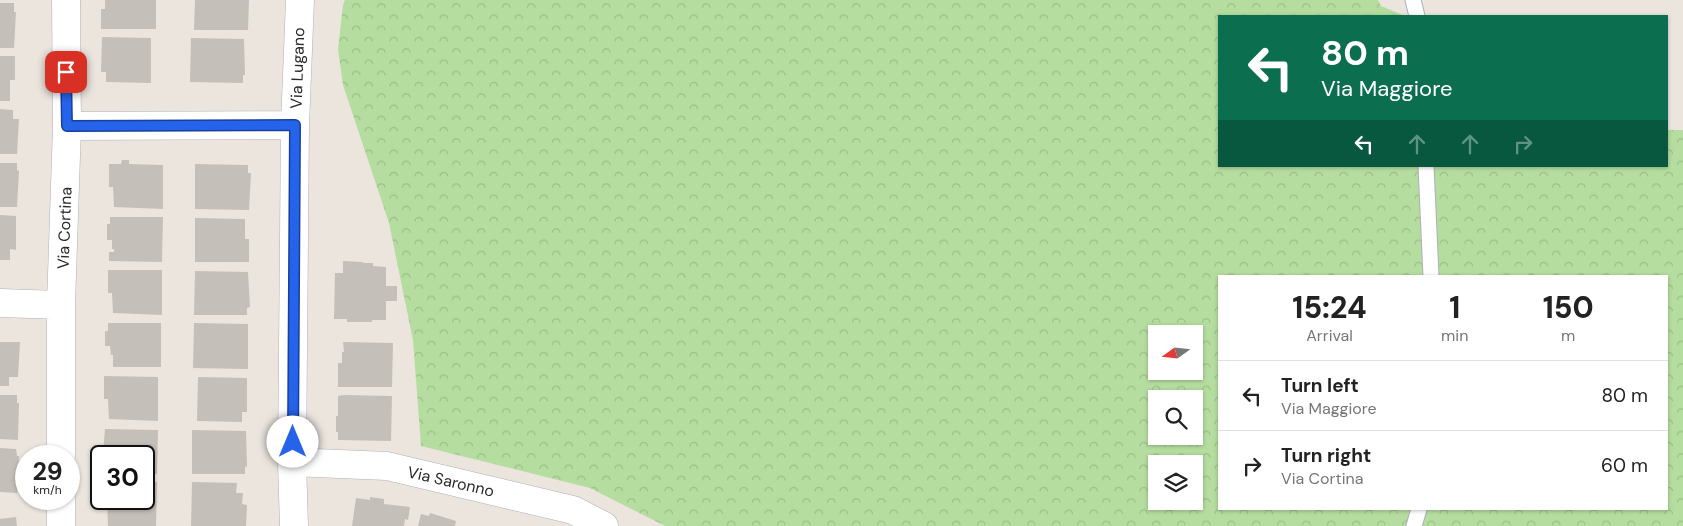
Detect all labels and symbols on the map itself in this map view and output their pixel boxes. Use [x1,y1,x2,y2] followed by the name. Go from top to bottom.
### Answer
[286,27,309,109] street label: Via Lugano
[45,51,87,93] pin
[53,186,76,270] street label: Via Cortina
[1148,325,1202,380] north arrow
[266,415,318,467] position arrow
[90,445,155,510] speed limit sign: 30
[405,461,496,502] street label: Via Saronno

